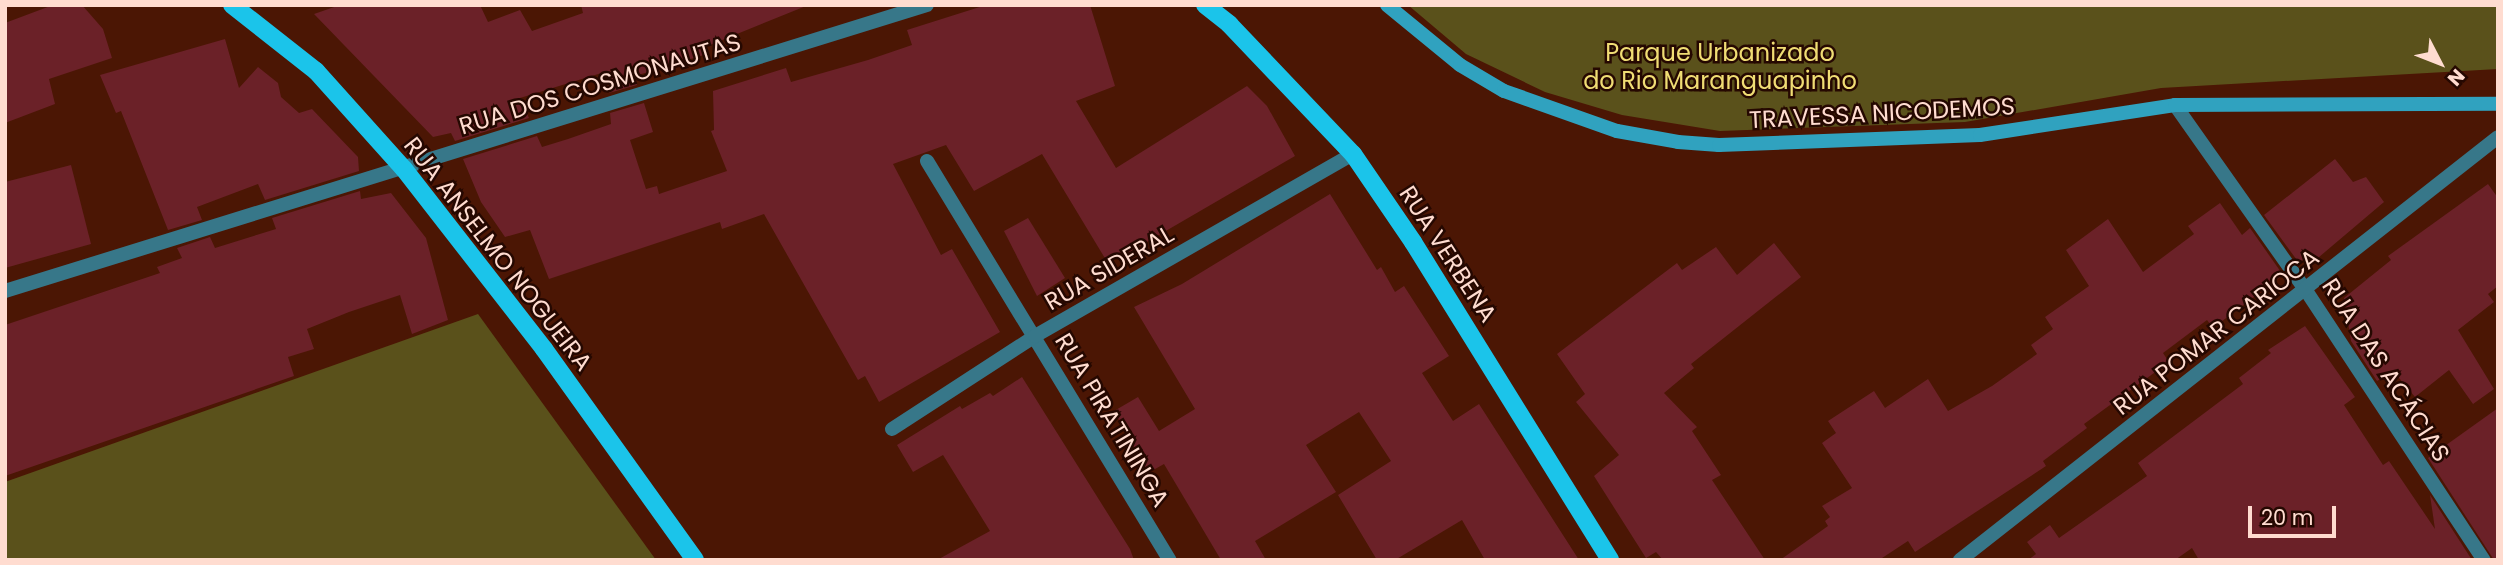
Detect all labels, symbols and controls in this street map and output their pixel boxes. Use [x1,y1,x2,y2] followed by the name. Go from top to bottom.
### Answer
[456,27,744,141] street label: RUA DOS COSMONAUTAS
[2405,28,2475,98] north arrow
[1583,39,1857,95] park label: Parque Urbanizado do Rio Maranguapinho
[2441,63,2471,92] text: N
[1748,92,2016,134] street label: TRAVESSA NICODEMOS
[398,131,598,377] street label: RUA ANSELMO NOGUEIRA
[1393,180,1503,328] street label: RUA VERBENA
[1040,220,1178,316] street label: RUA SIDERAL
[2108,243,2324,421] street label: RUA POMAR CARIOCA
[2316,273,2456,467] street label: RUA DAS ACÁCIAS
[1049,328,1175,512] street label: RUA PIRATININGA
[2251,491,2338,536] scale bar
[2261,503,2314,532] text: 20 m

